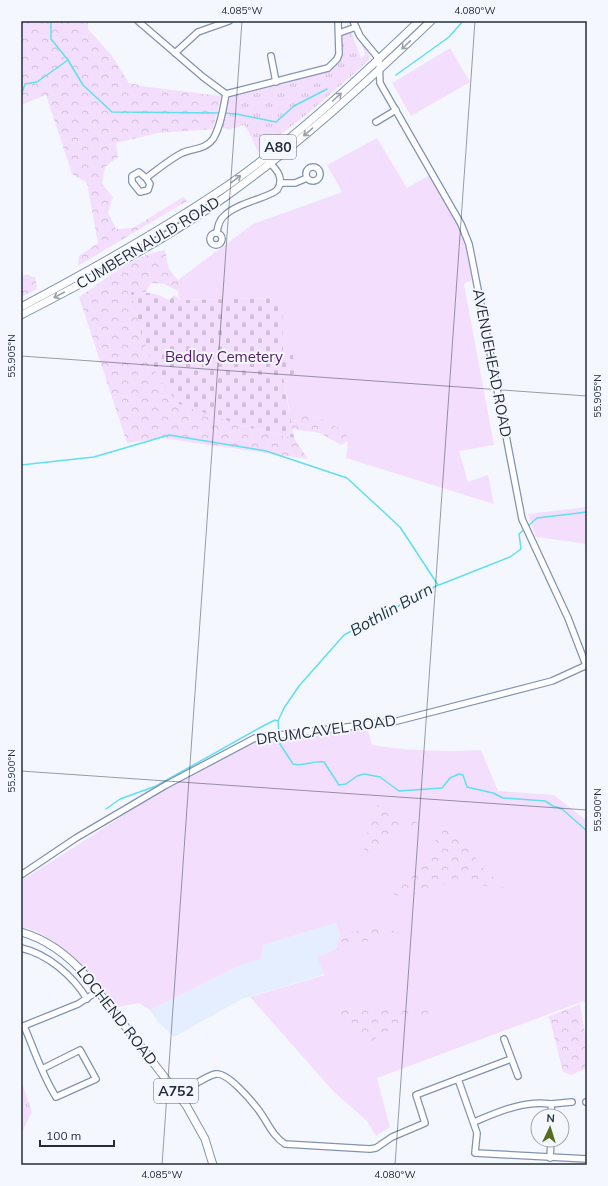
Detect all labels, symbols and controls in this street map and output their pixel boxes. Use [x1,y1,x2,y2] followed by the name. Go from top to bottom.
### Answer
[221,4,263,17] text: 4.085°W
[454,4,496,17] text: 4.080°W
[401,41,411,50] one-way arrow
[332,92,342,102] one-way arrow
[304,127,314,136] one-way arrow
[260,135,296,159] road number: A80
[231,174,242,183] one-way arrow
[73,192,223,293] street label: CUMBERNAULD ROAD
[469,287,516,439] street label: AVENUEHEAD ROAD
[53,292,65,299] one-way arrow
[5,334,18,378] text: 55.905°N
[165,347,283,366] park label: Bedlay Cemetery
[591,374,604,418] text: 55.905°N
[346,578,436,640] water label: Bothlin Burn
[255,710,397,749] street label: DRUMCAVEL ROAD
[5,749,18,793] text: 55.900°N
[591,788,604,832] text: 55.900°N
[73,963,162,1069] street label: LOCHEND ROAD
[154,1079,198,1103] road number: A752
[530,1108,570,1148] north arrow
[546,1111,555,1125] text: N
[40,1122,114,1148] scale bar
[46,1128,81,1143] text: 100 m
[141,1168,183,1181] text: 4.085°W
[374,1168,416,1181] text: 4.080°W

